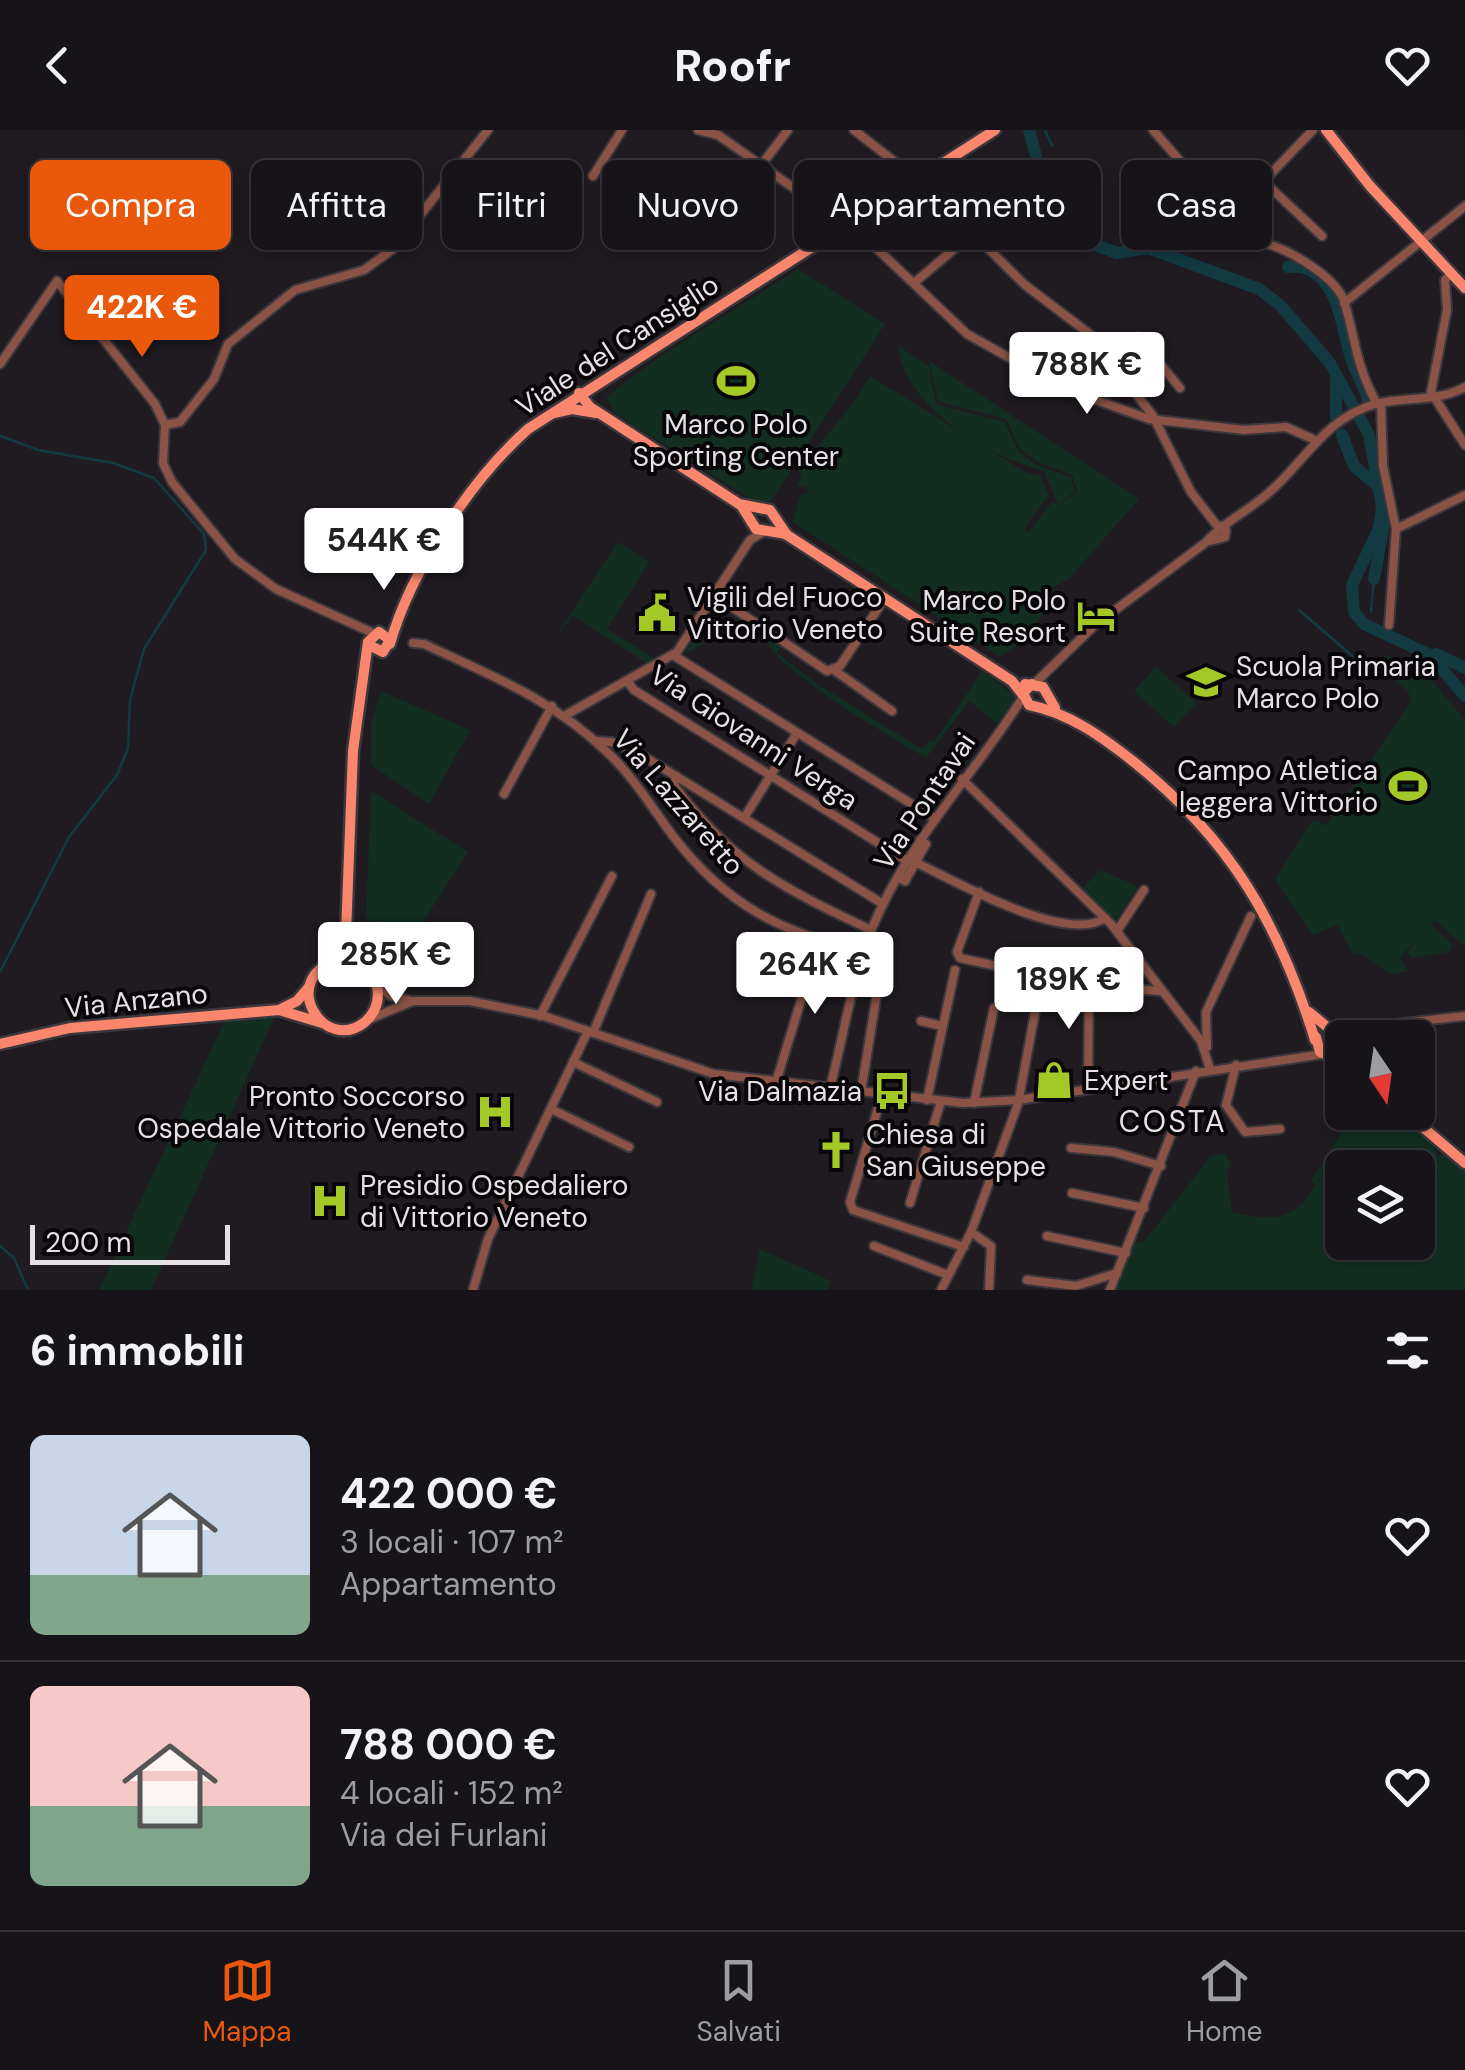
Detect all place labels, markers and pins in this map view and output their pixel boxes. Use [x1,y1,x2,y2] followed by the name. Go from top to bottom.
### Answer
[61,275,223,360] pin: 422K €
[1006,332,1168,417] pin: 788K €
[715,360,757,402] sports icon: Marco Polo Sporting Center
[633,406,839,475] place label: Marco Polo Sporting Center
[303,508,465,593] pin: 544K €
[687,579,883,648] place label: Vigili del Fuoco Vittorio Veneto
[909,582,1066,651] place label: Marco Polo Suite Resort
[636,592,678,634] public building icon: Vigili del Fuoco Vittorio Veneto
[1075,595,1117,637] hotel icon: Marco Polo Suite Resort
[1236,648,1436,717] place label: Scuola Primaria Marco Polo
[1185,661,1227,703] school or university icon: Scuola Primaria Marco Polo
[1177,752,1378,821] place label: Campo Atletica leggera Vittorio
[1387,765,1429,807] sports icon: Campo Atletica leggera Vittorio
[315,922,477,1007] pin: 285K €
[734,932,896,1017] pin: 264K €
[988,947,1150,1032] pin: 189K €
[1033,1059,1075,1101] shop icon: Expert
[1084,1062,1168,1099] place label: Expert
[871,1070,913,1112] bus stop icon: Via Dalmazia
[698,1073,862,1110] place label: Via Dalmazia
[137,1078,465,1147] place label: Pronto Soccorso Ospedale Vittorio Veneto
[474,1091,516,1133] hospital icon: Pronto Soccorso Ospedale Vittorio Veneto
[866,1116,1046,1185] place label: Chiesa di San Giuseppe
[815,1129,857,1171] church icon: Chiesa di San Giuseppe
[360,1167,628,1236] place label: Presidio Ospedaliero di Vittorio Veneto
[309,1180,351,1222] hospital icon: Presidio Ospedaliero di Vittorio Veneto

